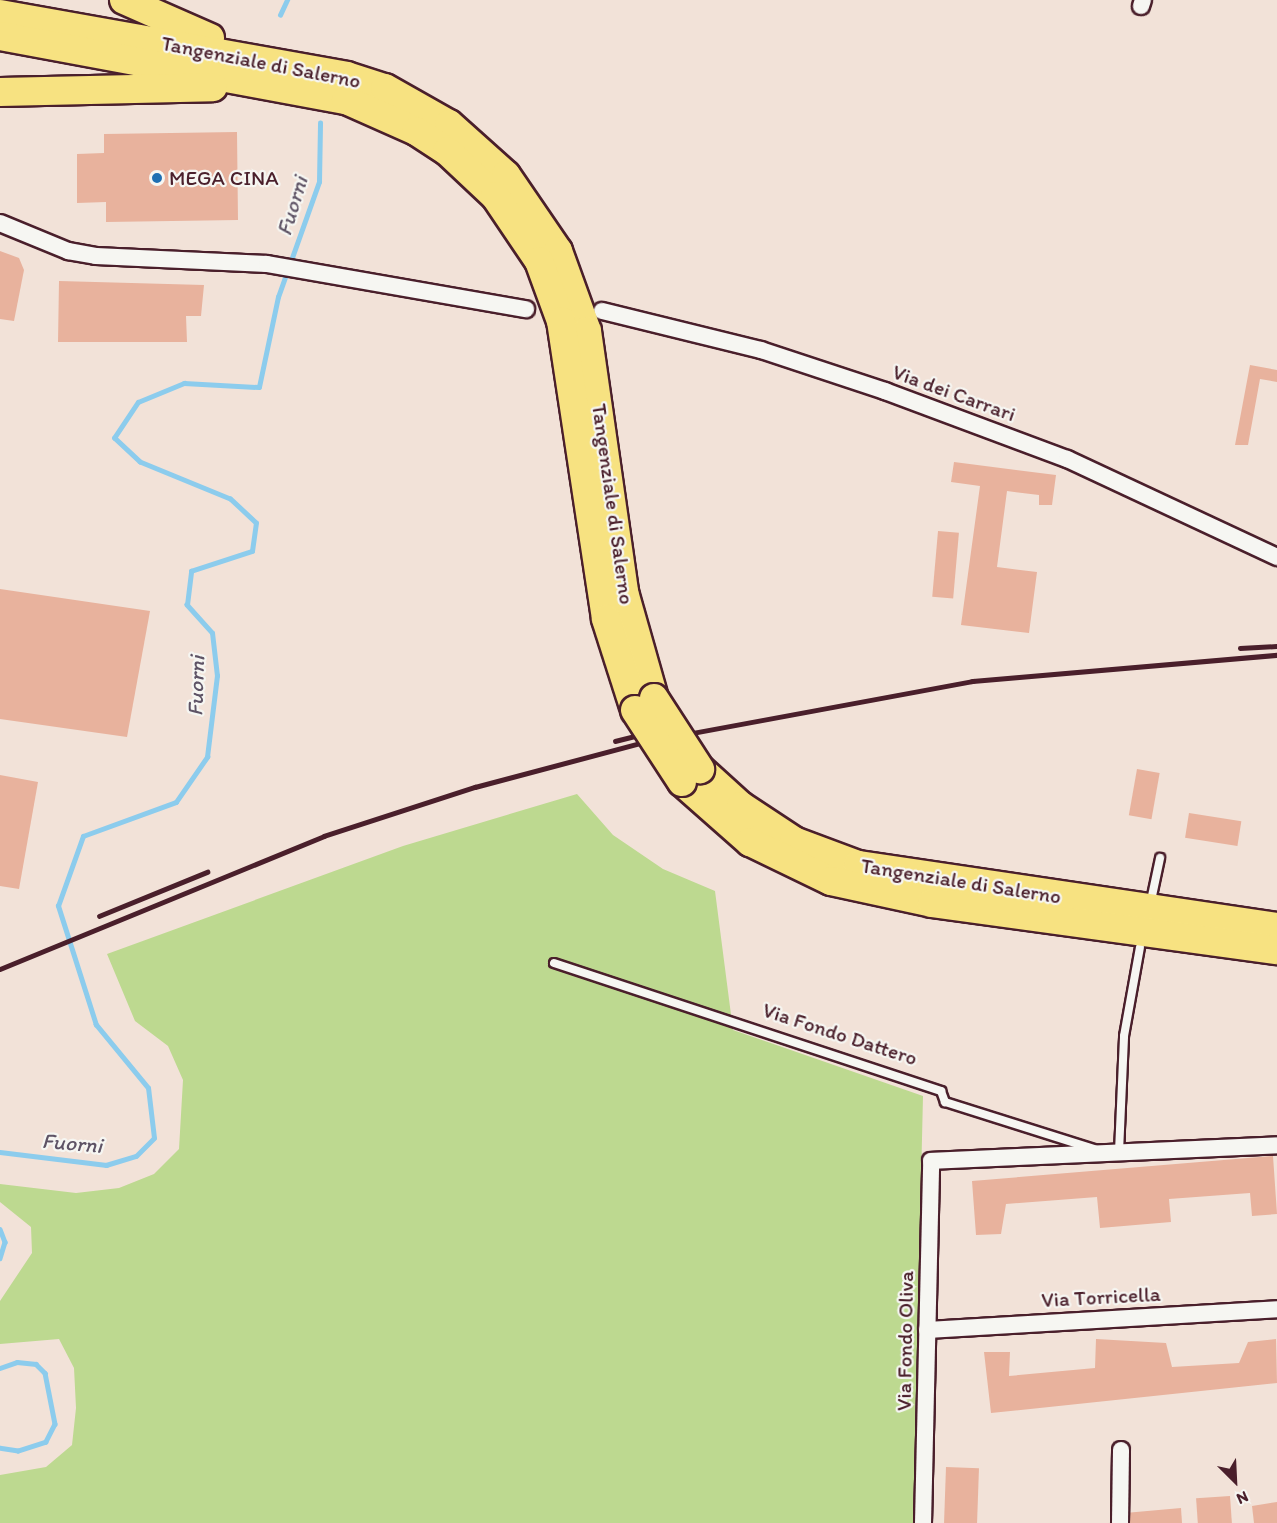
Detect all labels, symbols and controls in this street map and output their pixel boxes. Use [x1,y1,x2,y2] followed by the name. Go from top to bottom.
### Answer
[159,30,363,94] street label: Tangenziale di Salerno
[169,165,279,191] place label: MEGA CINA
[150,171,164,185] marker: MEGA CINA
[271,173,313,239] water label: Fuorni
[889,359,1019,427] street label: Via dei Carrari
[586,402,640,606] street label: Tangenziale di Salerno
[182,655,210,717] water label: Fuorni
[859,853,1063,909] street label: Tangenziale di Salerno
[760,997,920,1071] street label: Via Fondo Dattero
[41,1127,103,1159] water label: Fuorni
[891,1271,919,1411] street label: Via Fondo Oliva
[1042,1281,1160,1313] street label: Via Torricella
[1205,1451,1265,1511] north arrow
[1234,1487,1251,1509] text: N

